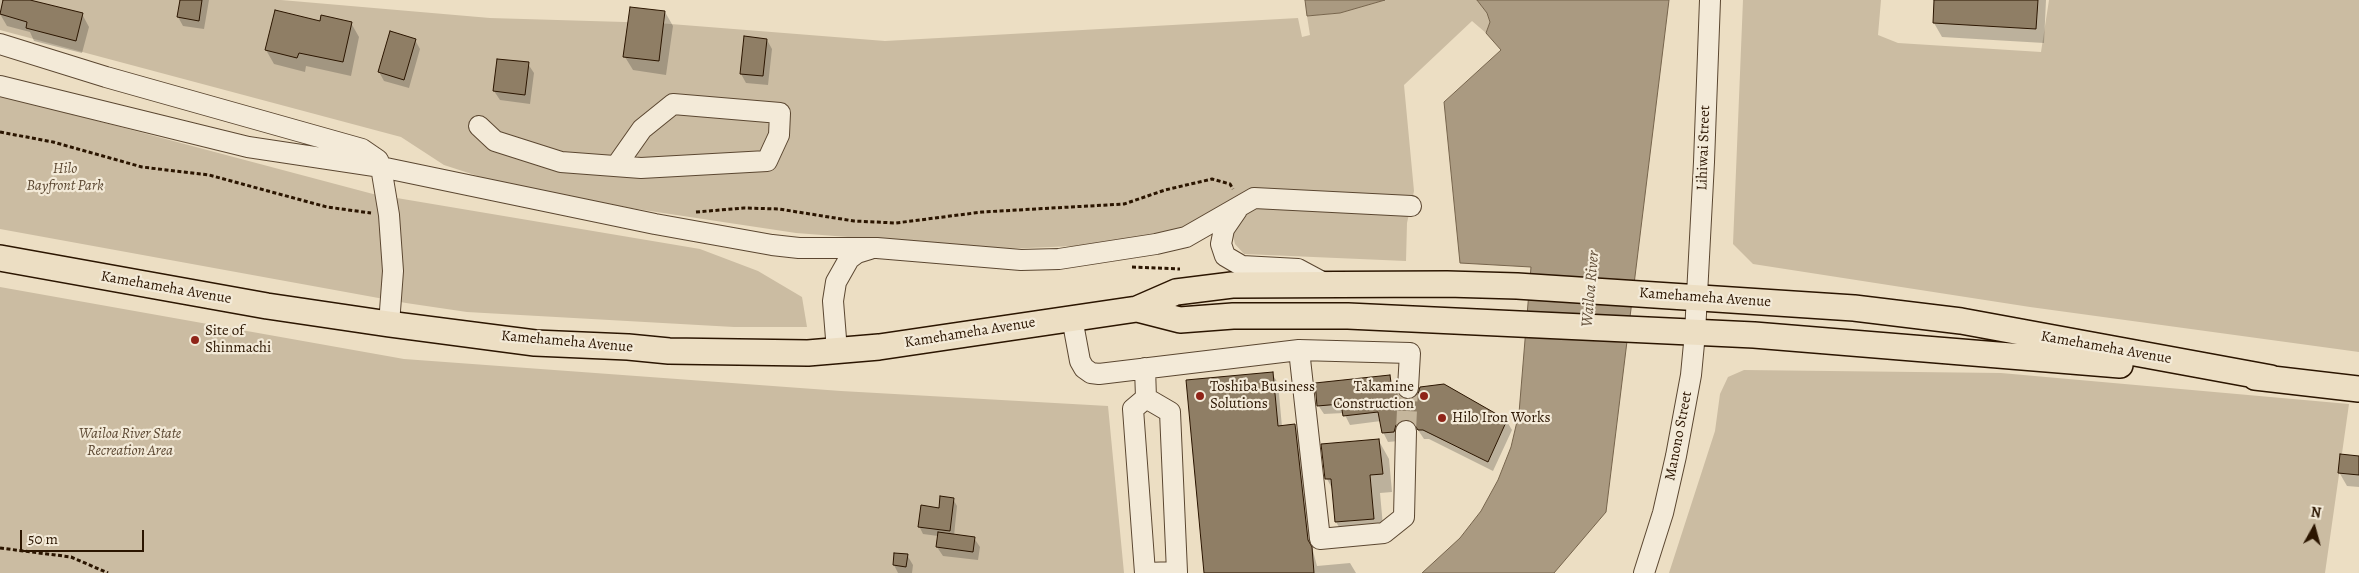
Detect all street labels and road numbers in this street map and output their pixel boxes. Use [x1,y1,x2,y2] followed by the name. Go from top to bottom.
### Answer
[1694,105,1714,191] street label: Lihiwai Street
[99,268,233,308] street label: Kamehameha Avenue
[1638,284,1772,312] street label: Kamehameha Avenue
[903,314,1037,352] street label: Kamehameha Avenue
[500,327,634,357] street label: Kamehameha Avenue
[2039,328,2173,368] street label: Kamehameha Avenue
[1662,390,1696,482] street label: Manono Street

